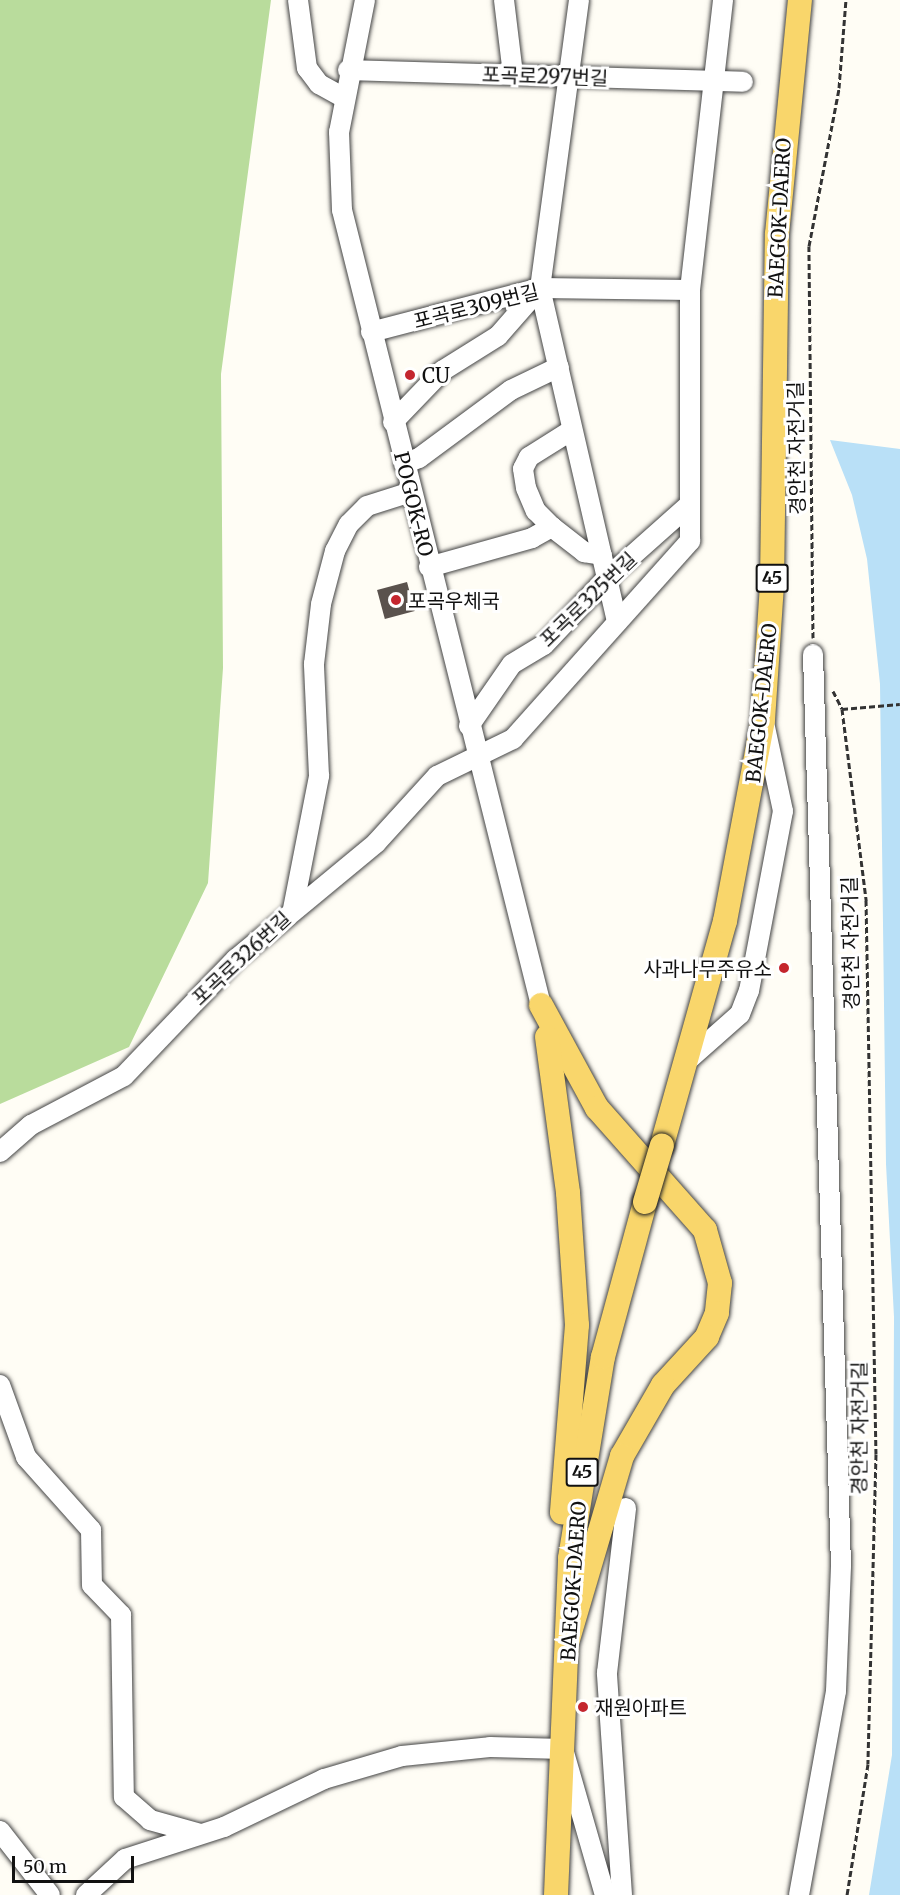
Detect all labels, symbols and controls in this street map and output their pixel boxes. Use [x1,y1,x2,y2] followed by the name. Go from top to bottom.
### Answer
[481,62,609,90] street label: 포곡로297번길
[763,137,795,299] street label: BAEGOK-DAERO
[411,279,541,333] street label: 포곡로309번길
[422,363,450,387] place label: CU
[403,368,417,382] marker: CU
[783,381,809,515] street label: 경안천 자전거길
[389,449,439,559] street label: POGOK-RO
[534,547,642,651] street label: 포곡로325번길
[756,563,788,593] road number: 45
[408,588,500,612] place label: 포곡우체국
[389,593,403,607] marker: 포곡우체국
[741,622,781,784] street label: BAEGOK-DAERO
[837,876,863,1010] street label: 경안천 자전거길
[187,906,295,1010] street label: 포곡로326번길
[643,956,772,980] place label: 사과나무주유소
[777,961,791,975] marker: 사과나무주유소
[847,1361,871,1495] street label: 경안천 자전거길
[566,1457,598,1487] road number: 45
[555,1500,591,1662] street label: BAEGOK-DAERO
[595,1695,687,1719] place label: 재원아파트
[576,1700,590,1714] marker: 재원아파트
[15,1844,136,1882] scale bar
[23,1855,67,1878] text: 50 m

